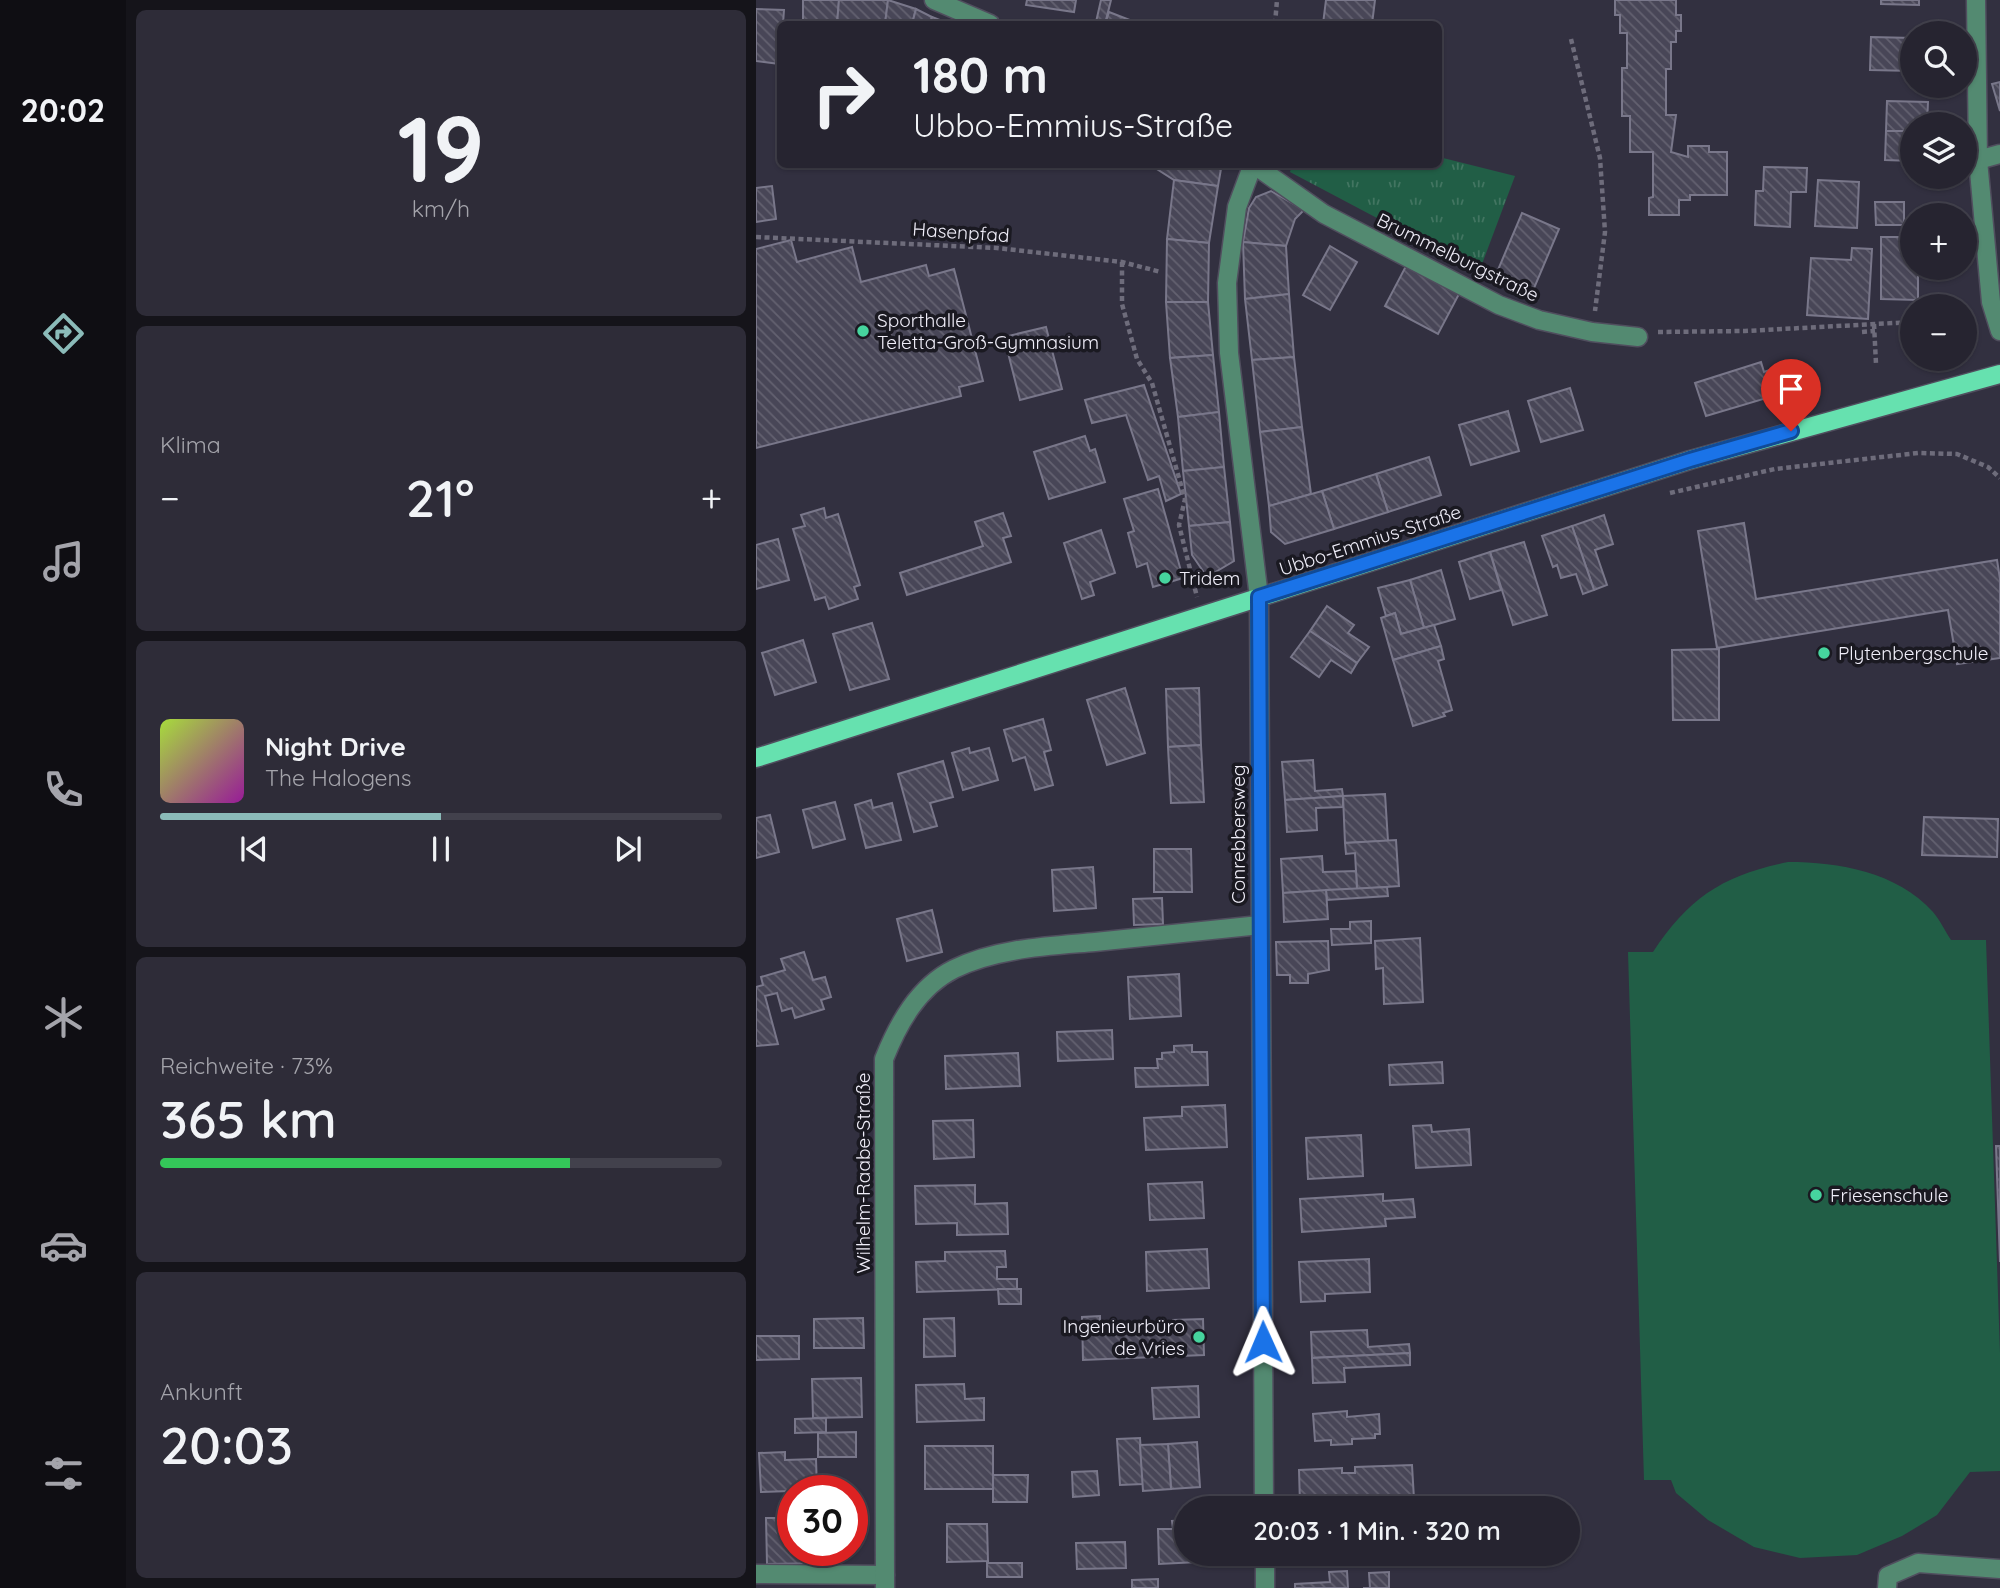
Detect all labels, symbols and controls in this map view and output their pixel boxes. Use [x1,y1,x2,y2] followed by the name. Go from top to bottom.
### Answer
[1900,21,1977,371] map controls
[1900,21,1977,98] button: search
[913,44,1048,105] text: 180 m
[798,49,889,140] icon: right
[21,90,105,130] text: 20:02
[397,91,485,205] text: 19
[913,105,1233,145] text: Ubbo-Emmius-Straße
[1900,112,1977,189] button: layers
[412,194,470,223] text: km/h
[1900,203,1977,280] button: +
[1373,207,1543,307] street label: Brummelburgstraße
[912,217,1010,247] street label: Hasenpfad
[1900,294,1977,371] button: −
[877,308,1099,354] place label: Sporthalle Teletta-Groß-Gymnasium
[39,309,88,358] icon: directions
[855,323,871,339] marker: Sporthalle Teletta-Groß-Gymnasium
[1761,359,1821,431] pin
[1772,370,1810,408] icon: arrive
[160,430,221,459] text: Klima
[406,465,474,530] text: 21°
[160,474,180,522] text: −
[701,474,722,522] text: +
[1276,499,1464,581] street label: Ubbo-Emmius-Straße
[39,537,88,586] icon: music
[1179,566,1240,590] place label: Tridem
[1157,570,1173,586] marker: Tridem
[1838,641,1988,665] place label: Plytenbergschule
[1816,645,1832,661] marker: Plytenbergschule
[265,730,406,763] text: Night Drive
[265,763,412,792] text: The Halogens
[1226,764,1250,904] street label: Conrebbersweg
[39,765,88,814] icon: phone
[235,830,273,868] icon: previous
[422,830,460,868] icon: pause
[609,830,647,868] icon: next
[39,993,88,1042] icon: climate
[160,1051,333,1080] text: Reichweite · 73%
[851,1072,875,1274] street label: Wilhelm-Raabe-Straße
[160,1086,337,1151] text: 365 km
[1830,1183,1949,1207] place label: Friesenschule
[1808,1187,1824,1203] marker: Friesenschule
[39,1221,88,1270] icon: car
[1226,1305,1300,1379] position arrow
[1062,1314,1185,1360] place label: Ingenieurbüro de Vries
[1191,1329,1207,1345] marker: Ingenieurbüro de Vries
[160,1377,243,1406] text: Ankunft
[160,1412,293,1477] text: 20:03
[39,1449,88,1498] icon: filters
[777,1475,868,1566] speed limit sign: 30
[1253,1514,1501,1547] text: 20:03 · 1 Min. · 320 m

